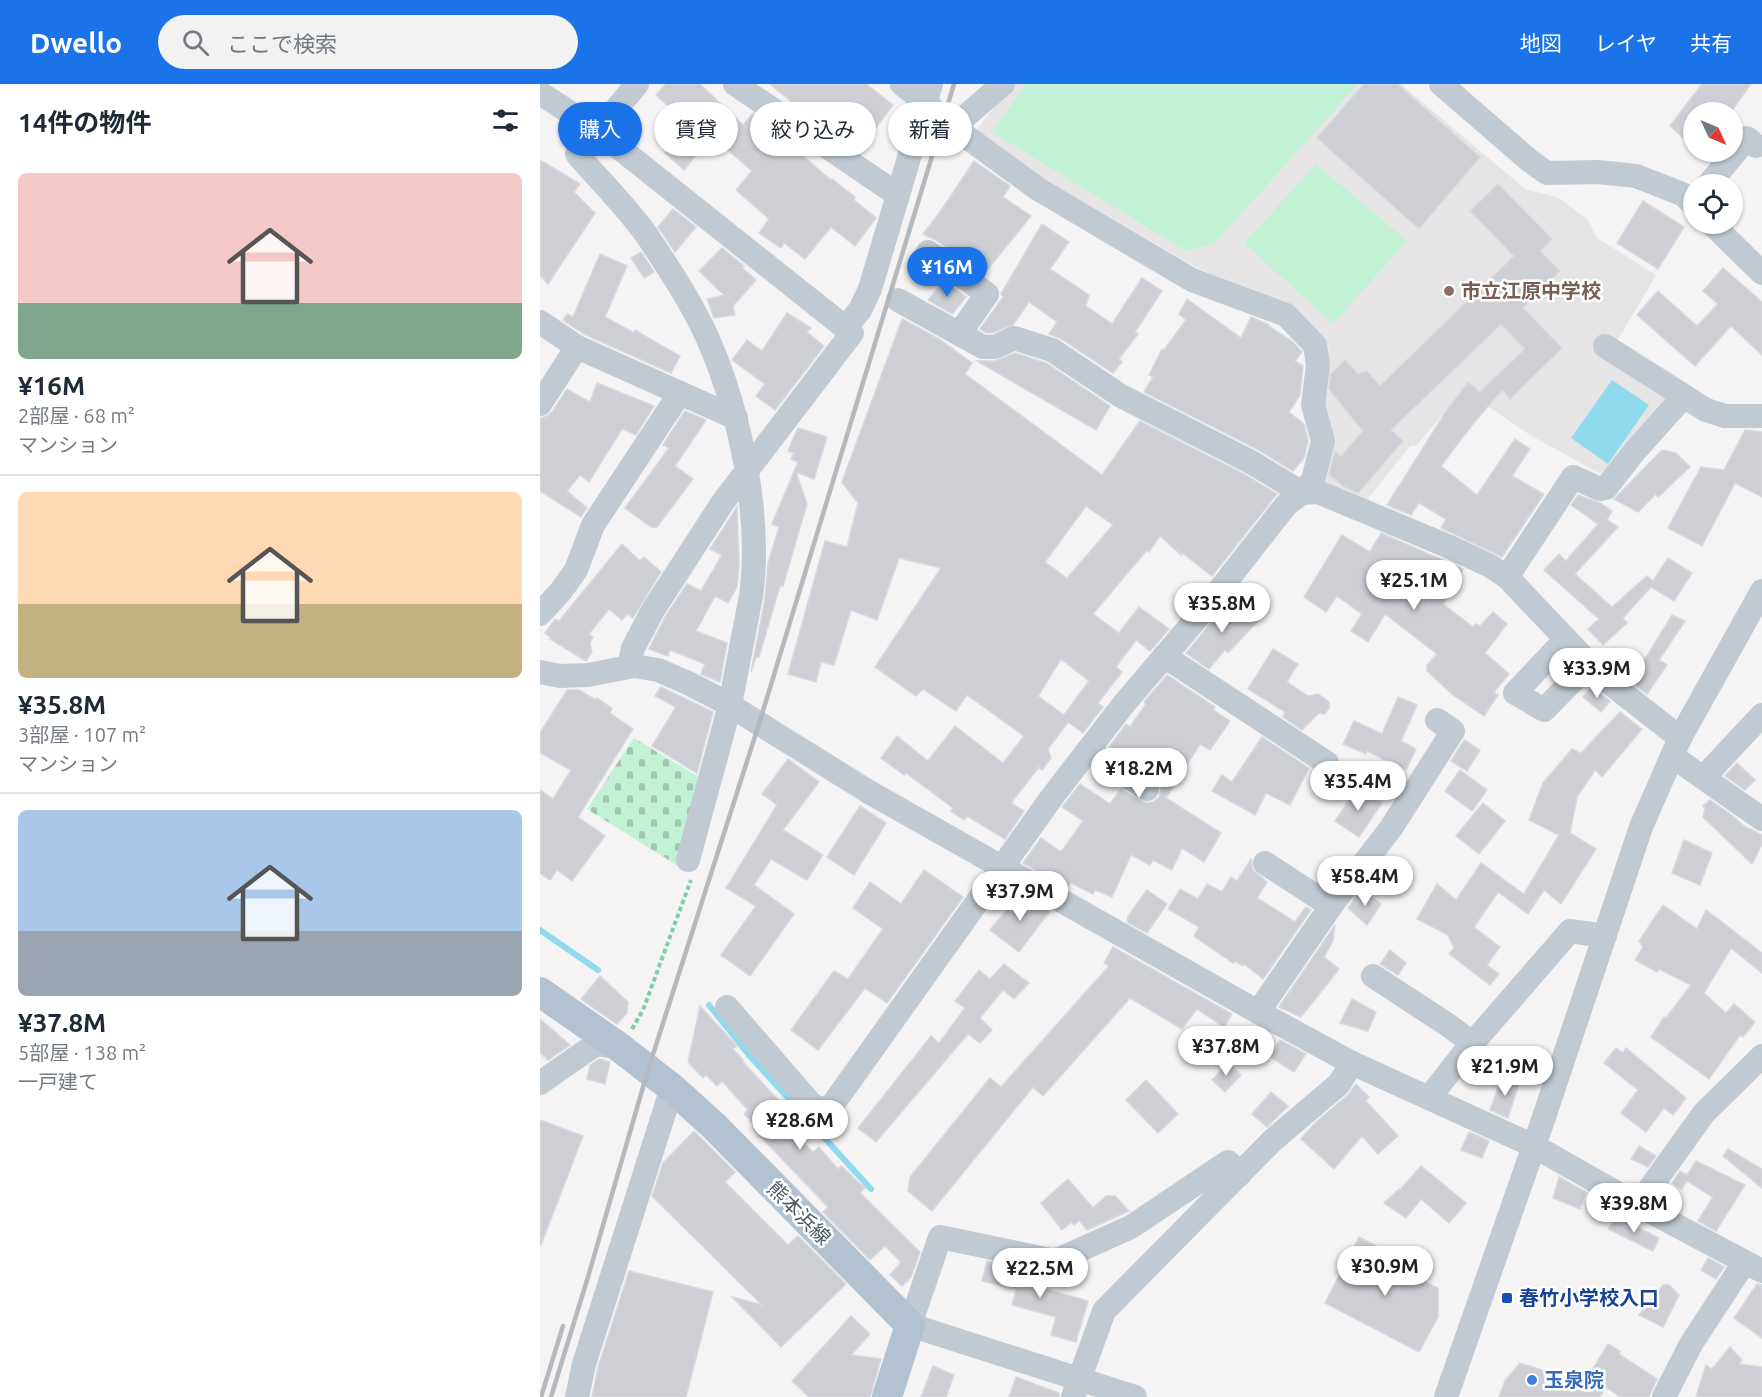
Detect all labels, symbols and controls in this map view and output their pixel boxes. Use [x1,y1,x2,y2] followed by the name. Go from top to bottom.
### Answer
[158,15,578,69] search box
[179,26,212,59] icon: search
[30,27,122,58] text: Dwello
[227,31,337,56] text: ここで検索
[1520,31,1562,55] text: 地図
[1595,31,1657,55] text: レイヤ
[1690,31,1732,55] text: 共有
[558,102,642,156] chip: 購入
[654,102,738,156] chip: 賃貸
[750,102,876,156] chip: 絞り込み
[888,102,972,156] chip: 新着
[1683,102,1743,162] north arrow
[1683,102,1743,234] map controls
[489,104,522,137] icon: filters
[18,108,151,137] text: 14件の物件
[1683,174,1743,234] button: locate
[216,212,324,320] icon: home
[911,247,983,298] pin: ¥16M
[921,255,973,278] text: ¥16M
[1461,279,1601,302] place label: 市立江原中学校
[1442,284,1456,298] marker: 市立江原中学校
[18,371,85,400] text: ¥16M
[18,404,135,427] text: 2部屋 · 68 m²
[18,433,118,456] text: マンション
[216,531,324,639] icon: home
[1365,560,1463,611] pin: ¥25.1M
[1380,568,1448,591] text: ¥25.1M
[1173,583,1271,634] pin: ¥35.8M
[1188,591,1256,614] text: ¥35.8M
[1548,648,1646,699] pin: ¥33.9M
[1563,656,1631,679] text: ¥33.9M
[18,690,106,719] text: ¥35.8M
[18,723,146,746] text: 3部屋 · 107 m²
[1090,748,1188,799] pin: ¥18.2M
[18,752,118,775] text: マンション
[1105,756,1173,779] text: ¥18.2M
[1309,761,1407,812] pin: ¥35.4M
[1324,769,1392,792] text: ¥35.4M
[216,849,324,957] icon: home
[1316,856,1414,907] pin: ¥58.4M
[1331,864,1399,887] text: ¥58.4M
[971,871,1069,922] pin: ¥37.9M
[986,879,1054,902] text: ¥37.9M
[18,1008,106,1037] text: ¥37.8M
[1177,1026,1275,1077] pin: ¥37.8M
[1192,1034,1260,1057] text: ¥37.8M
[18,1041,146,1064] text: 5部屋 · 138 m²
[1456,1046,1554,1097] pin: ¥21.9M
[1471,1054,1539,1077] text: ¥21.9M
[18,1070,98,1093] text: 一戸建て
[751,1100,849,1151] pin: ¥28.6M
[766,1108,834,1131] text: ¥28.6M
[763,1176,836,1249] street label: 熊本浜線
[1585,1183,1683,1234] pin: ¥39.8M
[1600,1191,1668,1214] text: ¥39.8M
[1336,1246,1434,1297] pin: ¥30.9M
[991,1248,1089,1299] pin: ¥22.5M
[1351,1254,1419,1277] text: ¥30.9M
[1006,1256,1074,1279] text: ¥22.5M
[1519,1286,1659,1309] place label: 春竹小学校入口
[1500,1291,1514,1305] marker: 春竹小学校入口
[1544,1368,1604,1391] place label: 玉泉院
[1525,1373,1539,1387] marker: 玉泉院

